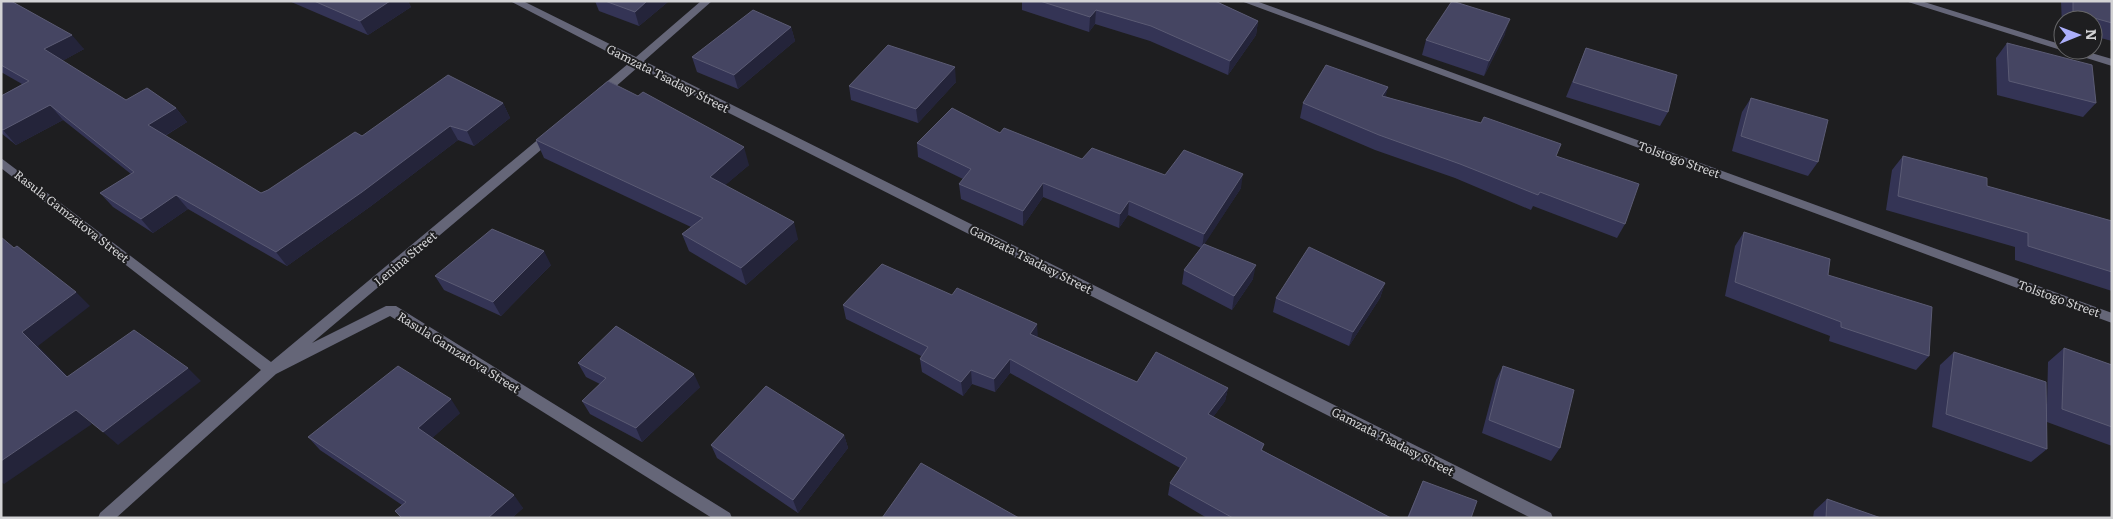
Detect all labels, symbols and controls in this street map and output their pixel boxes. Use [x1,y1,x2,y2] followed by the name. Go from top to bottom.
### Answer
[2053,10,2103,60] north arrow
[2082,29,2102,41] text: N
[604,39,732,117] street label: Gamzata Tsadasy Street
[1635,136,1723,182] street label: Tolstogo Street
[11,165,133,267] street label: Rasula Gamzatova Street
[967,220,1095,298] street label: Gamzata Tsadasy Street
[370,226,440,290] street label: Lenina Street
[2015,275,2103,321] street label: Tolstogo Street
[394,307,524,397] street label: Rasula Gamzatova Street
[1329,402,1457,480] street label: Gamzata Tsadasy Street

